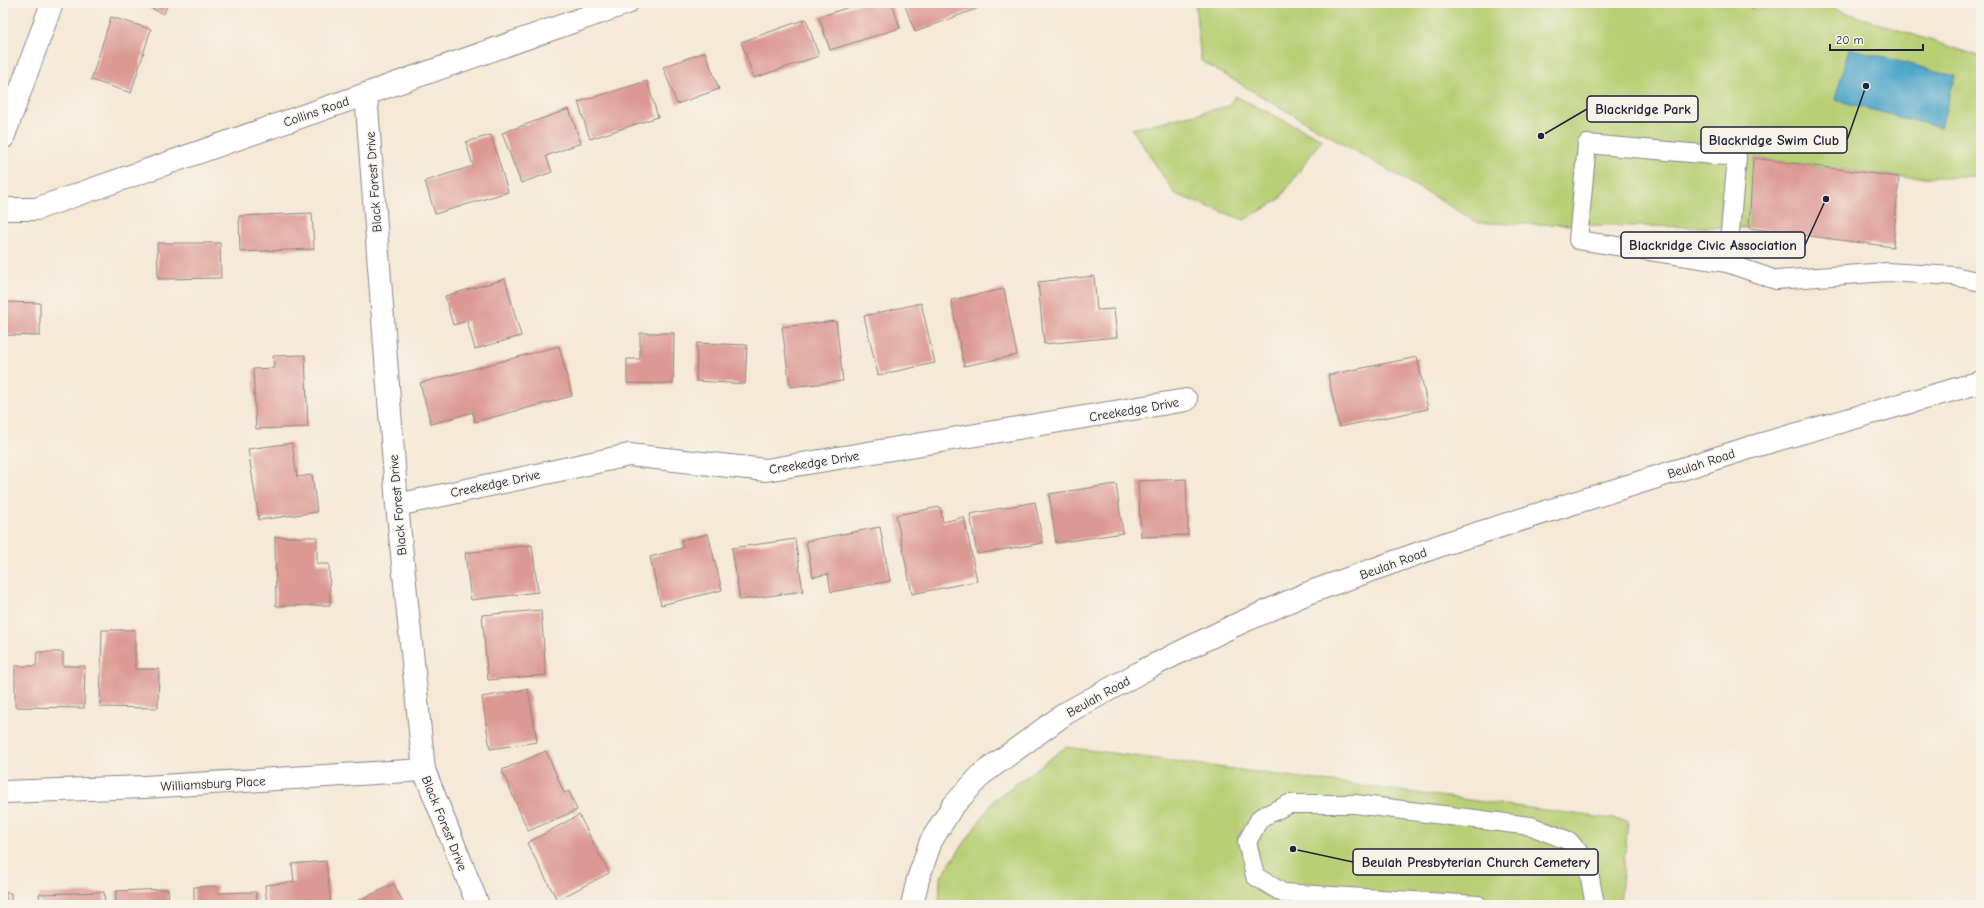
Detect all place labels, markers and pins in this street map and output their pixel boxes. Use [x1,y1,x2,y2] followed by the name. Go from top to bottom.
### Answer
[1587,96,1698,122] callout: Blackridge Park
[1701,127,1847,153] callout: Blackridge Swim Club
[1621,232,1805,258] callout: Blackridge Civic Association
[1353,849,1598,875] callout: Beulah Presbyterian Church Cemetery

